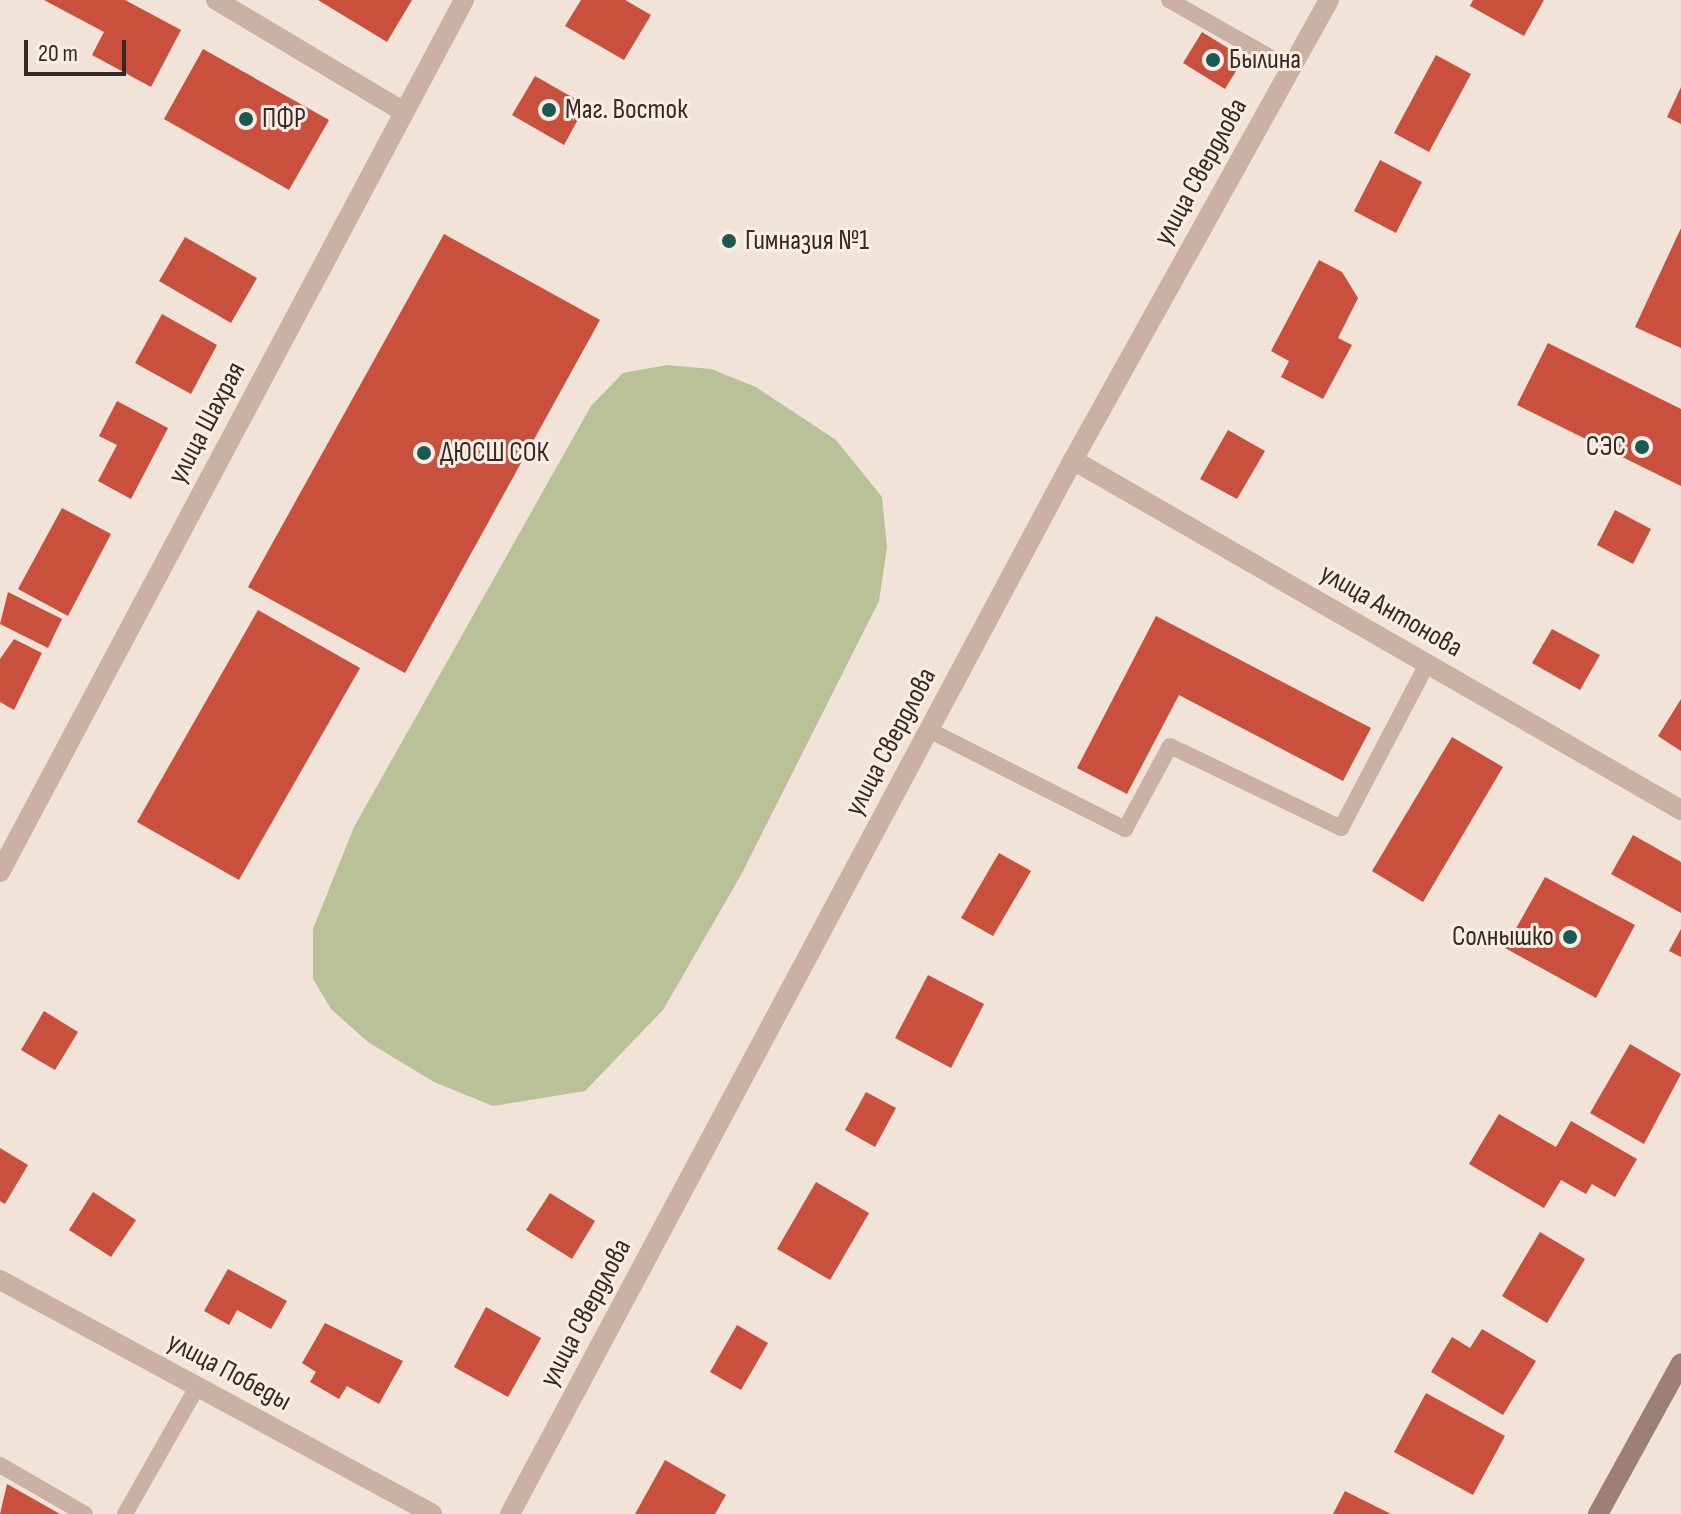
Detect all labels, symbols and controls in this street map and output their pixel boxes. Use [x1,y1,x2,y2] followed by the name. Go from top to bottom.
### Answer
[28,24,130,74] scale bar
[38,39,78,68] text: 20 m
[1229,43,1301,77] place label: Былина
[1204,51,1222,69] marker: Былина
[565,93,688,127] place label: Маг. Восток
[1147,93,1255,251] street label: улица Свердлова
[540,101,558,119] marker: Маг. Восток
[262,102,306,136] place label: ПФР
[237,110,255,128] marker: ПФР
[745,224,869,258] place label: Гимназия №1
[720,232,738,250] marker: Гимназия №1
[161,356,253,490] street label: улица Шахрая
[1586,430,1626,464] place label: СЭС
[440,436,549,470] place label: ДЮСШ СОК
[1633,438,1651,456] marker: СЭС
[415,444,433,462] marker: ДЮСШ СОК
[1314,557,1468,665] street label: улица Антонова
[838,662,944,822] street label: улица Свердлова
[1452,920,1554,954] place label: Солнышко
[1561,928,1579,946] marker: Солнышко
[533,1233,639,1393] street label: улица Свердлова
[161,1325,297,1419] street label: улица Победы

